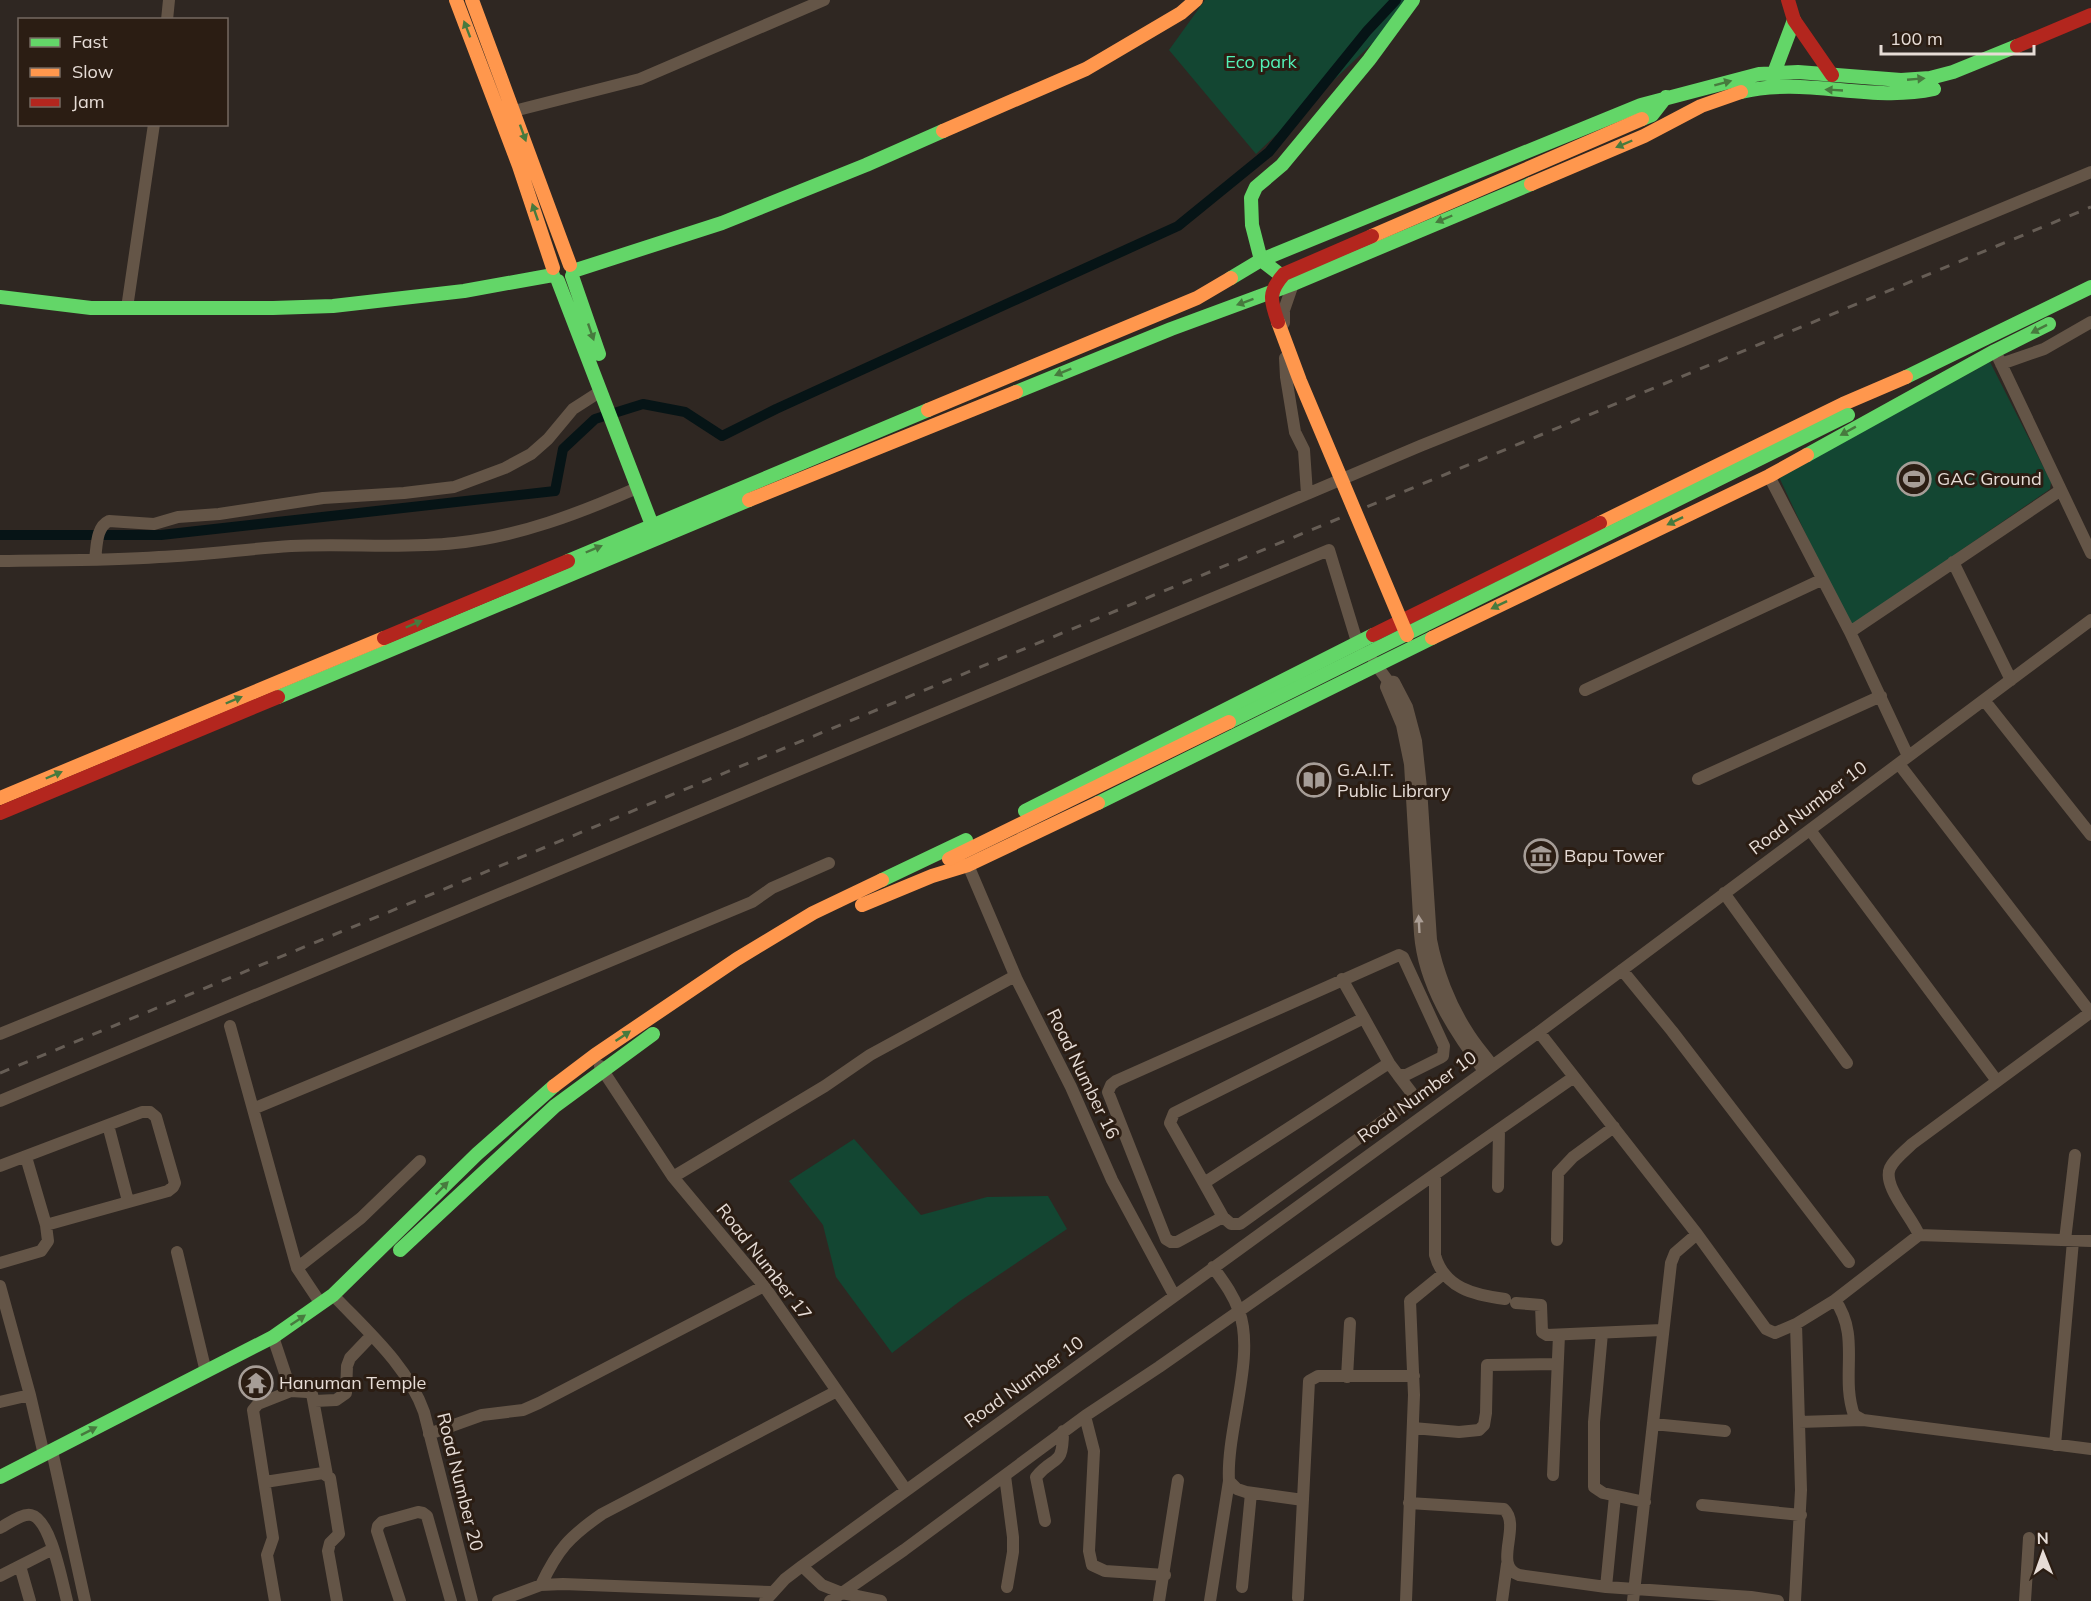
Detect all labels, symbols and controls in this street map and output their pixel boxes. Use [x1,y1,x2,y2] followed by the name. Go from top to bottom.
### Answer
[18,18,228,126] legend
[1881,18,2034,56] scale bar
[462,20,472,38] one-way arrow
[1890,27,1943,50] text: 100 m
[72,30,108,53] text: Fast
[1225,50,1298,73] park label: Eco park
[72,60,114,83] text: Slow
[1907,74,1926,84] one-way arrow
[1714,78,1732,87] one-way arrow
[1825,85,1844,94] one-way arrow
[72,90,105,113] text: Jam
[518,124,528,142] one-way arrow
[1615,140,1633,149] one-way arrow
[529,203,539,221] one-way arrow
[1435,214,1453,224] one-way arrow
[1236,298,1254,308] one-way arrow
[587,323,597,341] one-way arrow
[2030,325,2047,334] one-way arrow
[1054,368,1072,377] one-way arrow
[1840,426,1857,436] one-way arrow
[1896,461,1932,497] sports icon: GAC Ground
[1937,467,2042,490] place label: GAC Ground
[1667,516,1684,525] one-way arrow
[585,544,603,554] one-way arrow
[1491,601,1508,610] one-way arrow
[405,619,423,629] one-way arrow
[225,695,243,704] one-way arrow
[1744,756,1871,859] street label: Road Number 10
[1337,758,1451,802] place label: G.A.I.T. Public Library
[1296,762,1332,798] library icon: G.A.I.T. Public Library
[45,770,63,779] one-way arrow
[1523,838,1559,874] museum icon: Bapu Tower
[1564,844,1665,867] place label: Bapu Tower
[1415,914,1424,933] one-way arrow
[1042,1005,1125,1143] street label: Road Number 16
[615,1031,631,1042] one-way arrow
[1353,1046,1481,1148] street label: Road Number 10
[434,1181,449,1195] one-way arrow
[712,1199,817,1325] street label: Road Number 17
[290,1314,306,1326] one-way arrow
[960,1331,1088,1433] street label: Road Number 10
[238,1365,274,1401] temple icon: Hanuman Temple
[279,1371,426,1394] place label: Hanuman Temple
[432,1410,489,1553] street label: Road Number 20
[81,1427,98,1436] one-way arrow
[2013,1523,2073,1583] north arrow
[2037,1528,2049,1548] text: N

